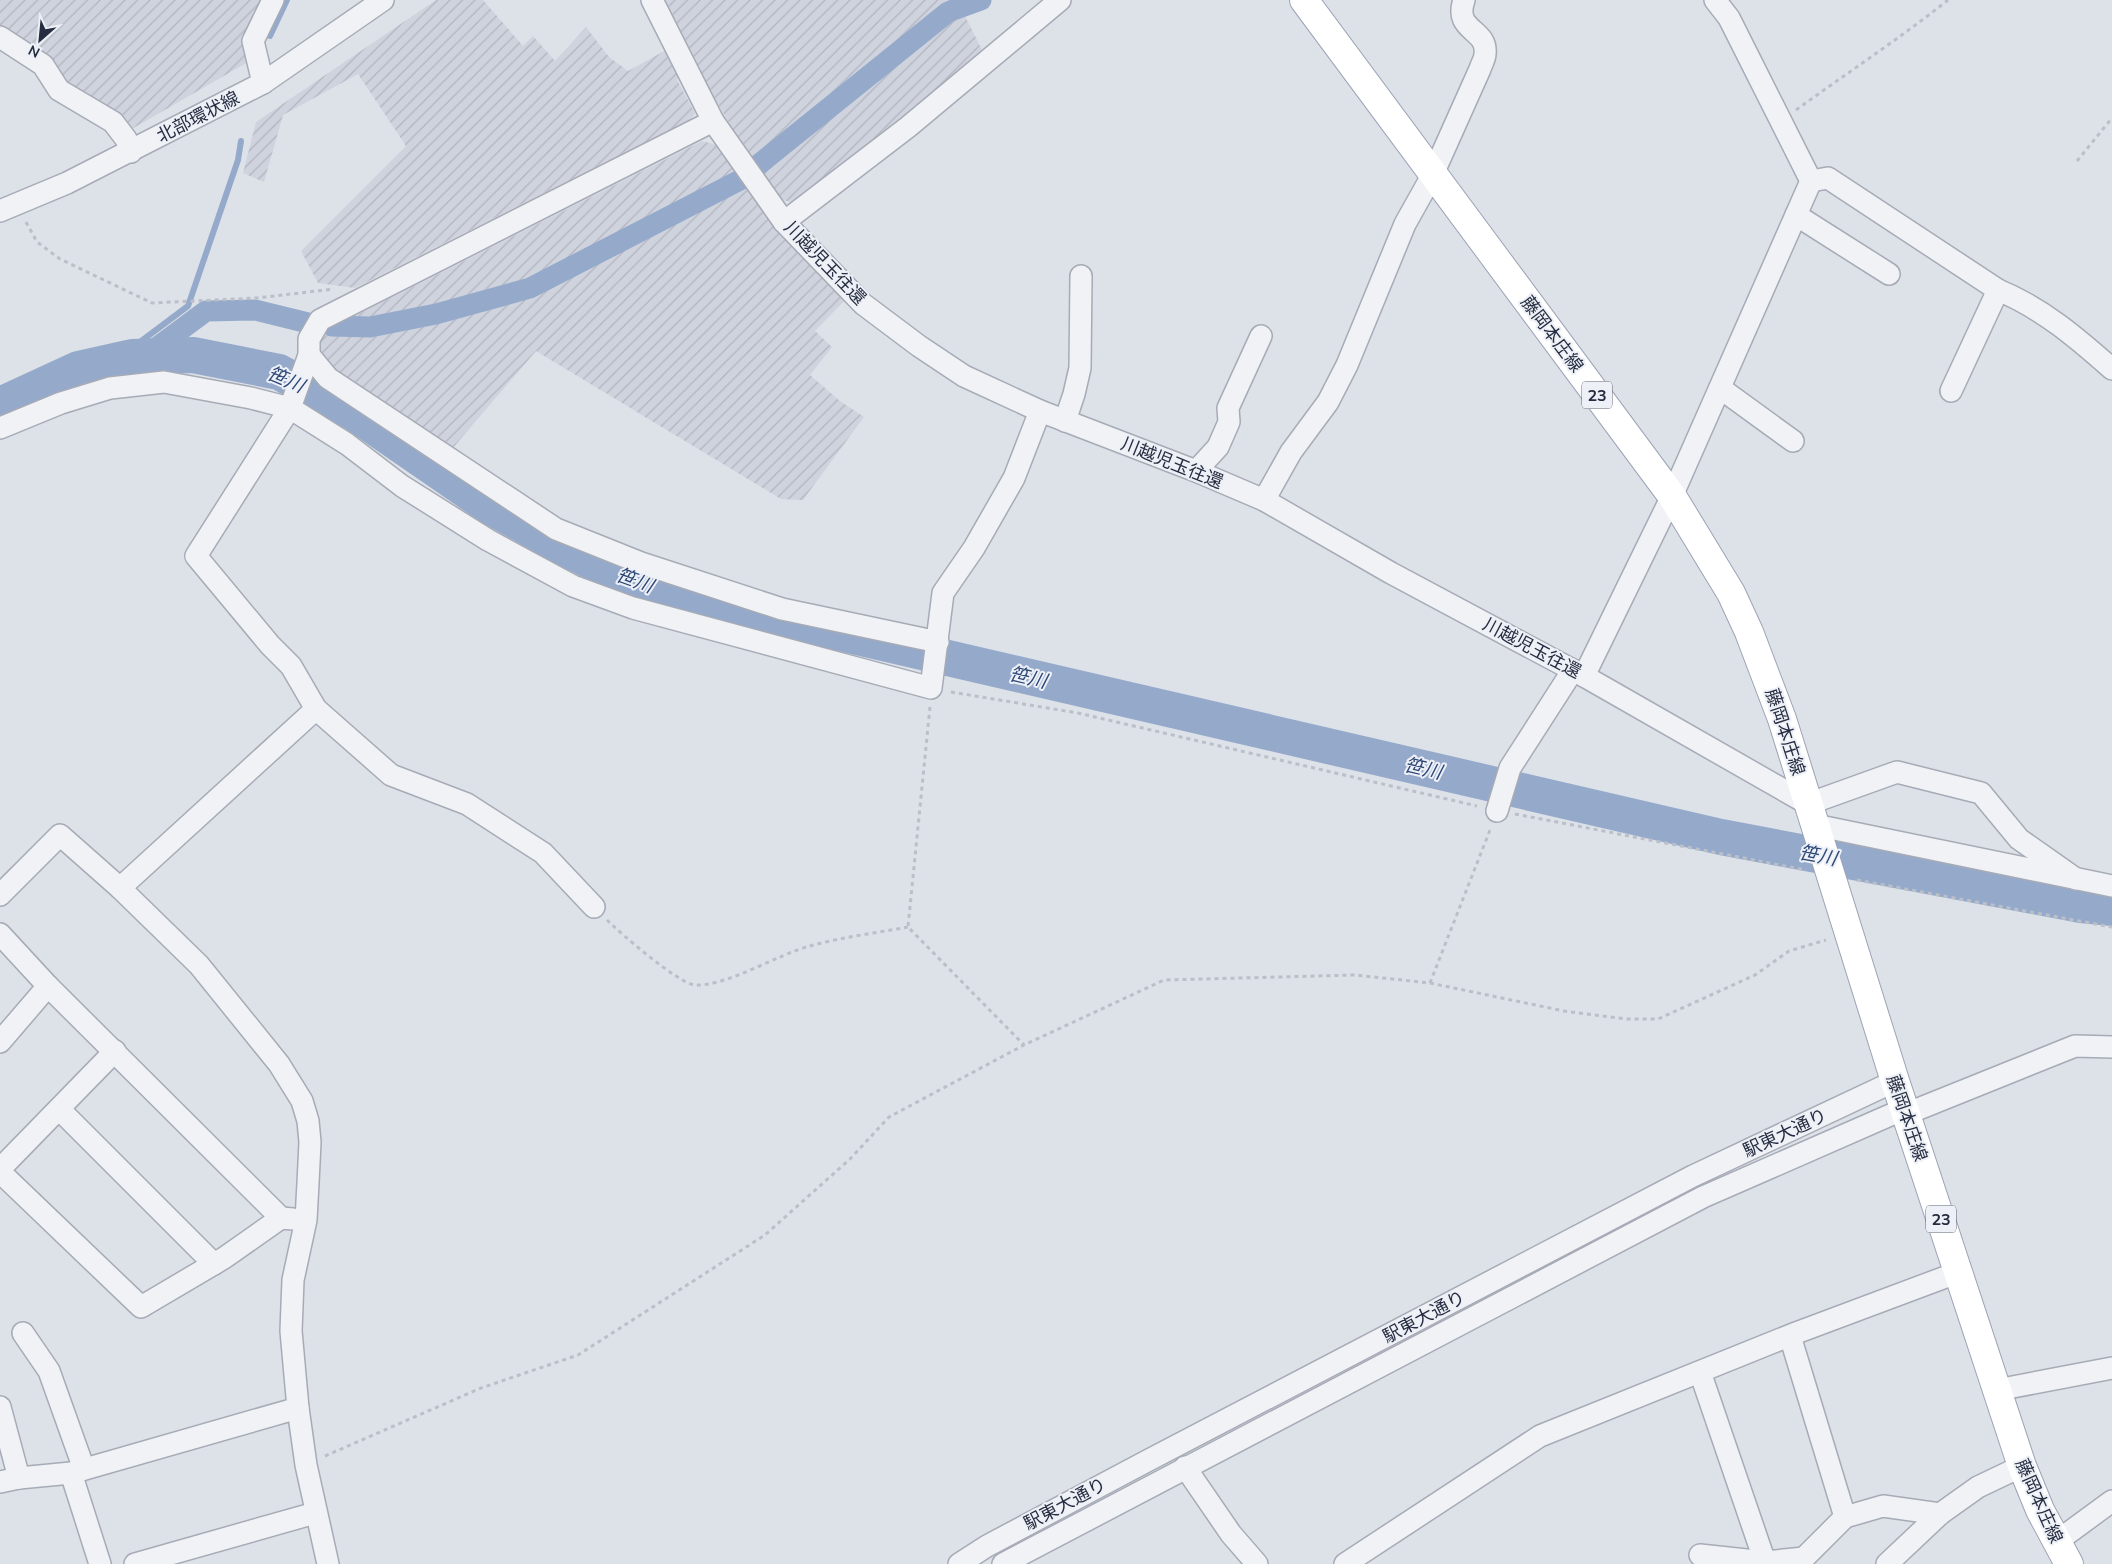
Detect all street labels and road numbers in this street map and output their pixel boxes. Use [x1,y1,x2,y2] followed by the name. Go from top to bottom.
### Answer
[152,86,243,147] street label: 北部環状線
[780,216,871,309] street label: 川越児玉往還
[1516,291,1589,377] street label: 藤岡本庄線
[1582,382,1612,408] road number: 23
[1118,432,1227,493] street label: 川越児玉往還
[1479,612,1585,683] street label: 川越児玉往還
[1761,685,1810,778] street label: 藤岡本庄線
[1882,1072,1933,1164] street label: 藤岡本庄線
[1739,1103,1830,1162] street label: 駅東大通り
[1926,1206,1956,1232] road number: 23
[1379,1285,1469,1348] street label: 駅東大通り
[2011,1455,2068,1547] street label: 藤岡本庄線
[1020,1472,1110,1535] street label: 駅東大通り

